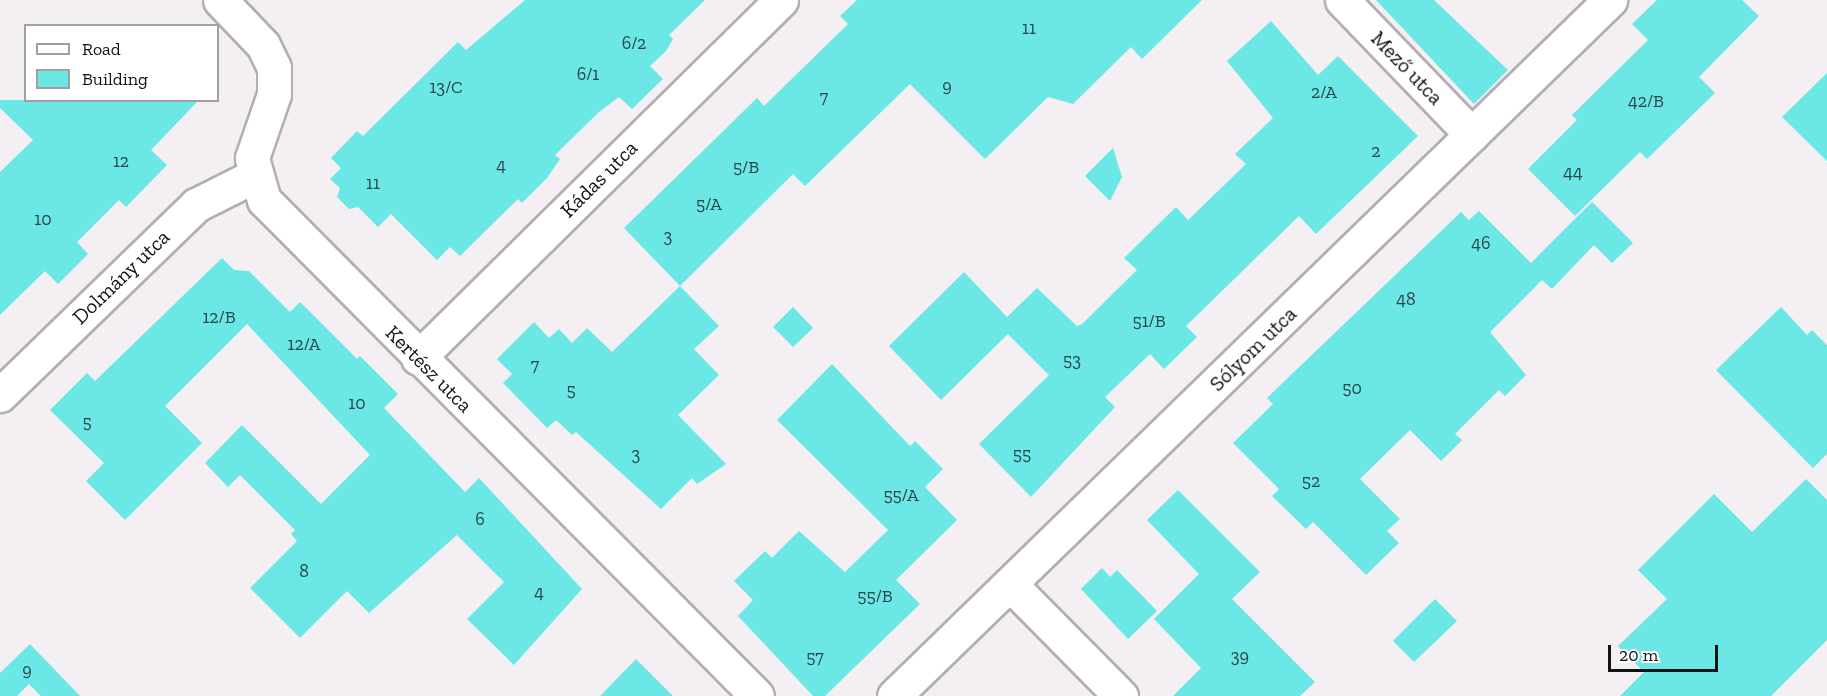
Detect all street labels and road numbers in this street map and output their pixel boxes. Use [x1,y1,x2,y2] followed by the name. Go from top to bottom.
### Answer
[1366,26,1448,110] street label: Mező utca
[555,135,643,223] street label: Kádas utca
[67,224,175,330] street label: Dolmány utca
[1204,301,1302,397] street label: Sólyom utca
[380,320,478,418] street label: Kertész utca

